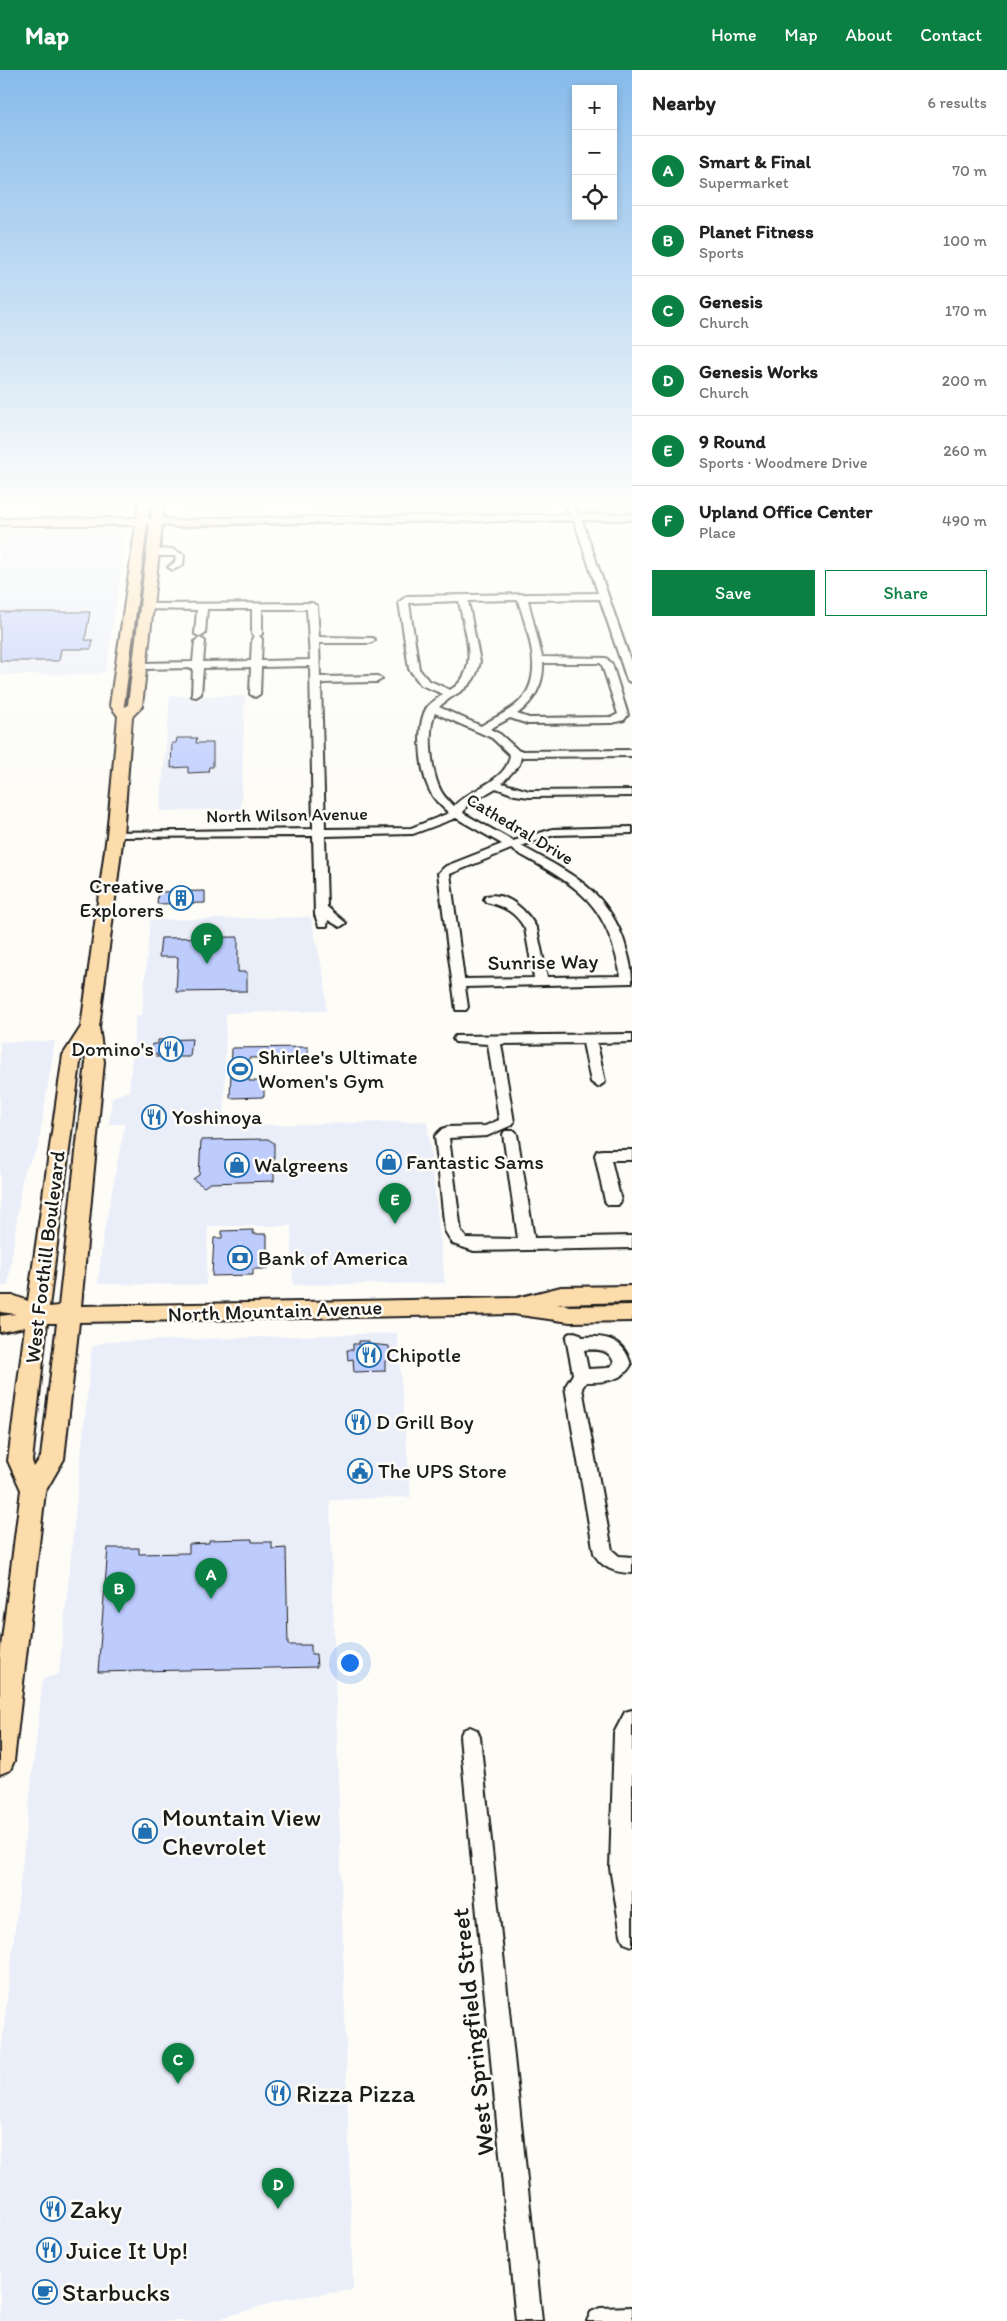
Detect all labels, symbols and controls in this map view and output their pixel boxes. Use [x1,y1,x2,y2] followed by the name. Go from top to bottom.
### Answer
[25,21,69,50] text: Map
[711,24,757,46] text: Home
[785,24,818,46] text: Map
[846,24,892,46] text: About
[920,24,982,46] text: Contact
[572,85,617,220] map controls
[572,85,617,130] button: +
[652,90,716,115] text: Nearby
[927,93,987,112] text: 6 results
[572,130,617,175] button: −
[699,150,811,173] text: Smart & Final
[663,161,673,180] text: A
[952,161,987,180] text: 70 m
[699,173,789,192] text: Supermarket
[572,175,617,220] button: locate
[699,220,814,243] text: Planet Fitness
[663,231,673,250] text: B
[943,231,987,250] text: 100 m
[699,243,744,262] text: Sports
[699,290,763,313] text: Genesis
[663,301,673,320] text: C
[945,301,987,320] text: 170 m
[699,313,749,332] text: Church
[699,360,818,383] text: Genesis Works
[663,371,673,390] text: D
[942,371,987,390] text: 200 m
[699,383,749,402] text: Church
[699,430,766,453] text: 9 Round
[664,441,672,460] text: E
[943,441,987,460] text: 260 m
[699,453,867,472] text: Sports · Woodmere Drive
[699,500,872,523] text: Upland Office Center
[664,511,672,530] text: F
[942,511,987,530] text: 490 m
[699,523,736,542] text: Place
[652,570,815,616] button: Save
[825,570,987,616] button: Share
[462,788,578,870] street label: Cathedral Drive
[206,803,368,827] street label: North Wilson Avenue
[80,873,164,922] place label: Creative Explorers
[168,885,194,911] building icon: Creative Explorers
[191,923,223,964] pin: F
[487,948,599,975] street label: Sunrise Way
[71,1036,154,1061] place label: Domino's
[158,1036,184,1062] restaurant icon: Domino's
[258,1044,418,1093] place label: Shirlee's Ultimate Women's Gym
[227,1056,253,1082] sports icon: Shirlee's Ultimate Women's Gym
[141,1104,167,1130] restaurant icon: Yoshinoya
[172,1104,262,1129] place label: Yoshinoya
[19,1149,70,1365] street label: West Foothill Boulevard
[376,1149,402,1175] shop icon: Fantastic Sams
[406,1149,544,1174] place label: Fantastic Sams
[224,1152,250,1178] shop icon: Walgreens
[254,1152,348,1177] place label: Walgreens
[379,1183,411,1224] pin: E
[227,1245,253,1271] bank icon: Bank of America
[258,1245,408,1270] place label: Bank of America
[167,1294,383,1327] street label: North Mountain Avenue
[356,1342,382,1368] restaurant icon: Chipotle
[386,1342,461,1367] place label: Chipotle
[345,1409,371,1435] restaurant icon: D Grill Boy
[376,1409,474,1434] place label: D Grill Boy
[347,1458,373,1484] public building icon: The UPS Store
[378,1458,507,1483] place label: The UPS Store
[195,1558,227,1599] pin: A
[103,1572,135,1613] pin: B
[337,1650,363,1676] your location
[162,1802,321,1861] place label: Mountain View Chevrolet
[132,1818,158,1844] shop icon: Mountain View Chevrolet
[444,1907,500,2157] street label: West Springfield Street
[162,2043,194,2084] pin: C
[296,2078,415,2108] place label: Rizza Pizza
[265,2080,291,2106] restaurant icon: Rizza Pizza
[262,2168,294,2209] pin: D
[70,2194,122,2224] place label: Zaky
[40,2196,66,2222] restaurant icon: Zaky
[66,2235,188,2265] place label: Juice It Up!
[36,2237,62,2263] restaurant icon: Juice It Up!
[62,2277,170,2307] place label: Starbucks
[32,2279,58,2305] cafe icon: Starbucks

